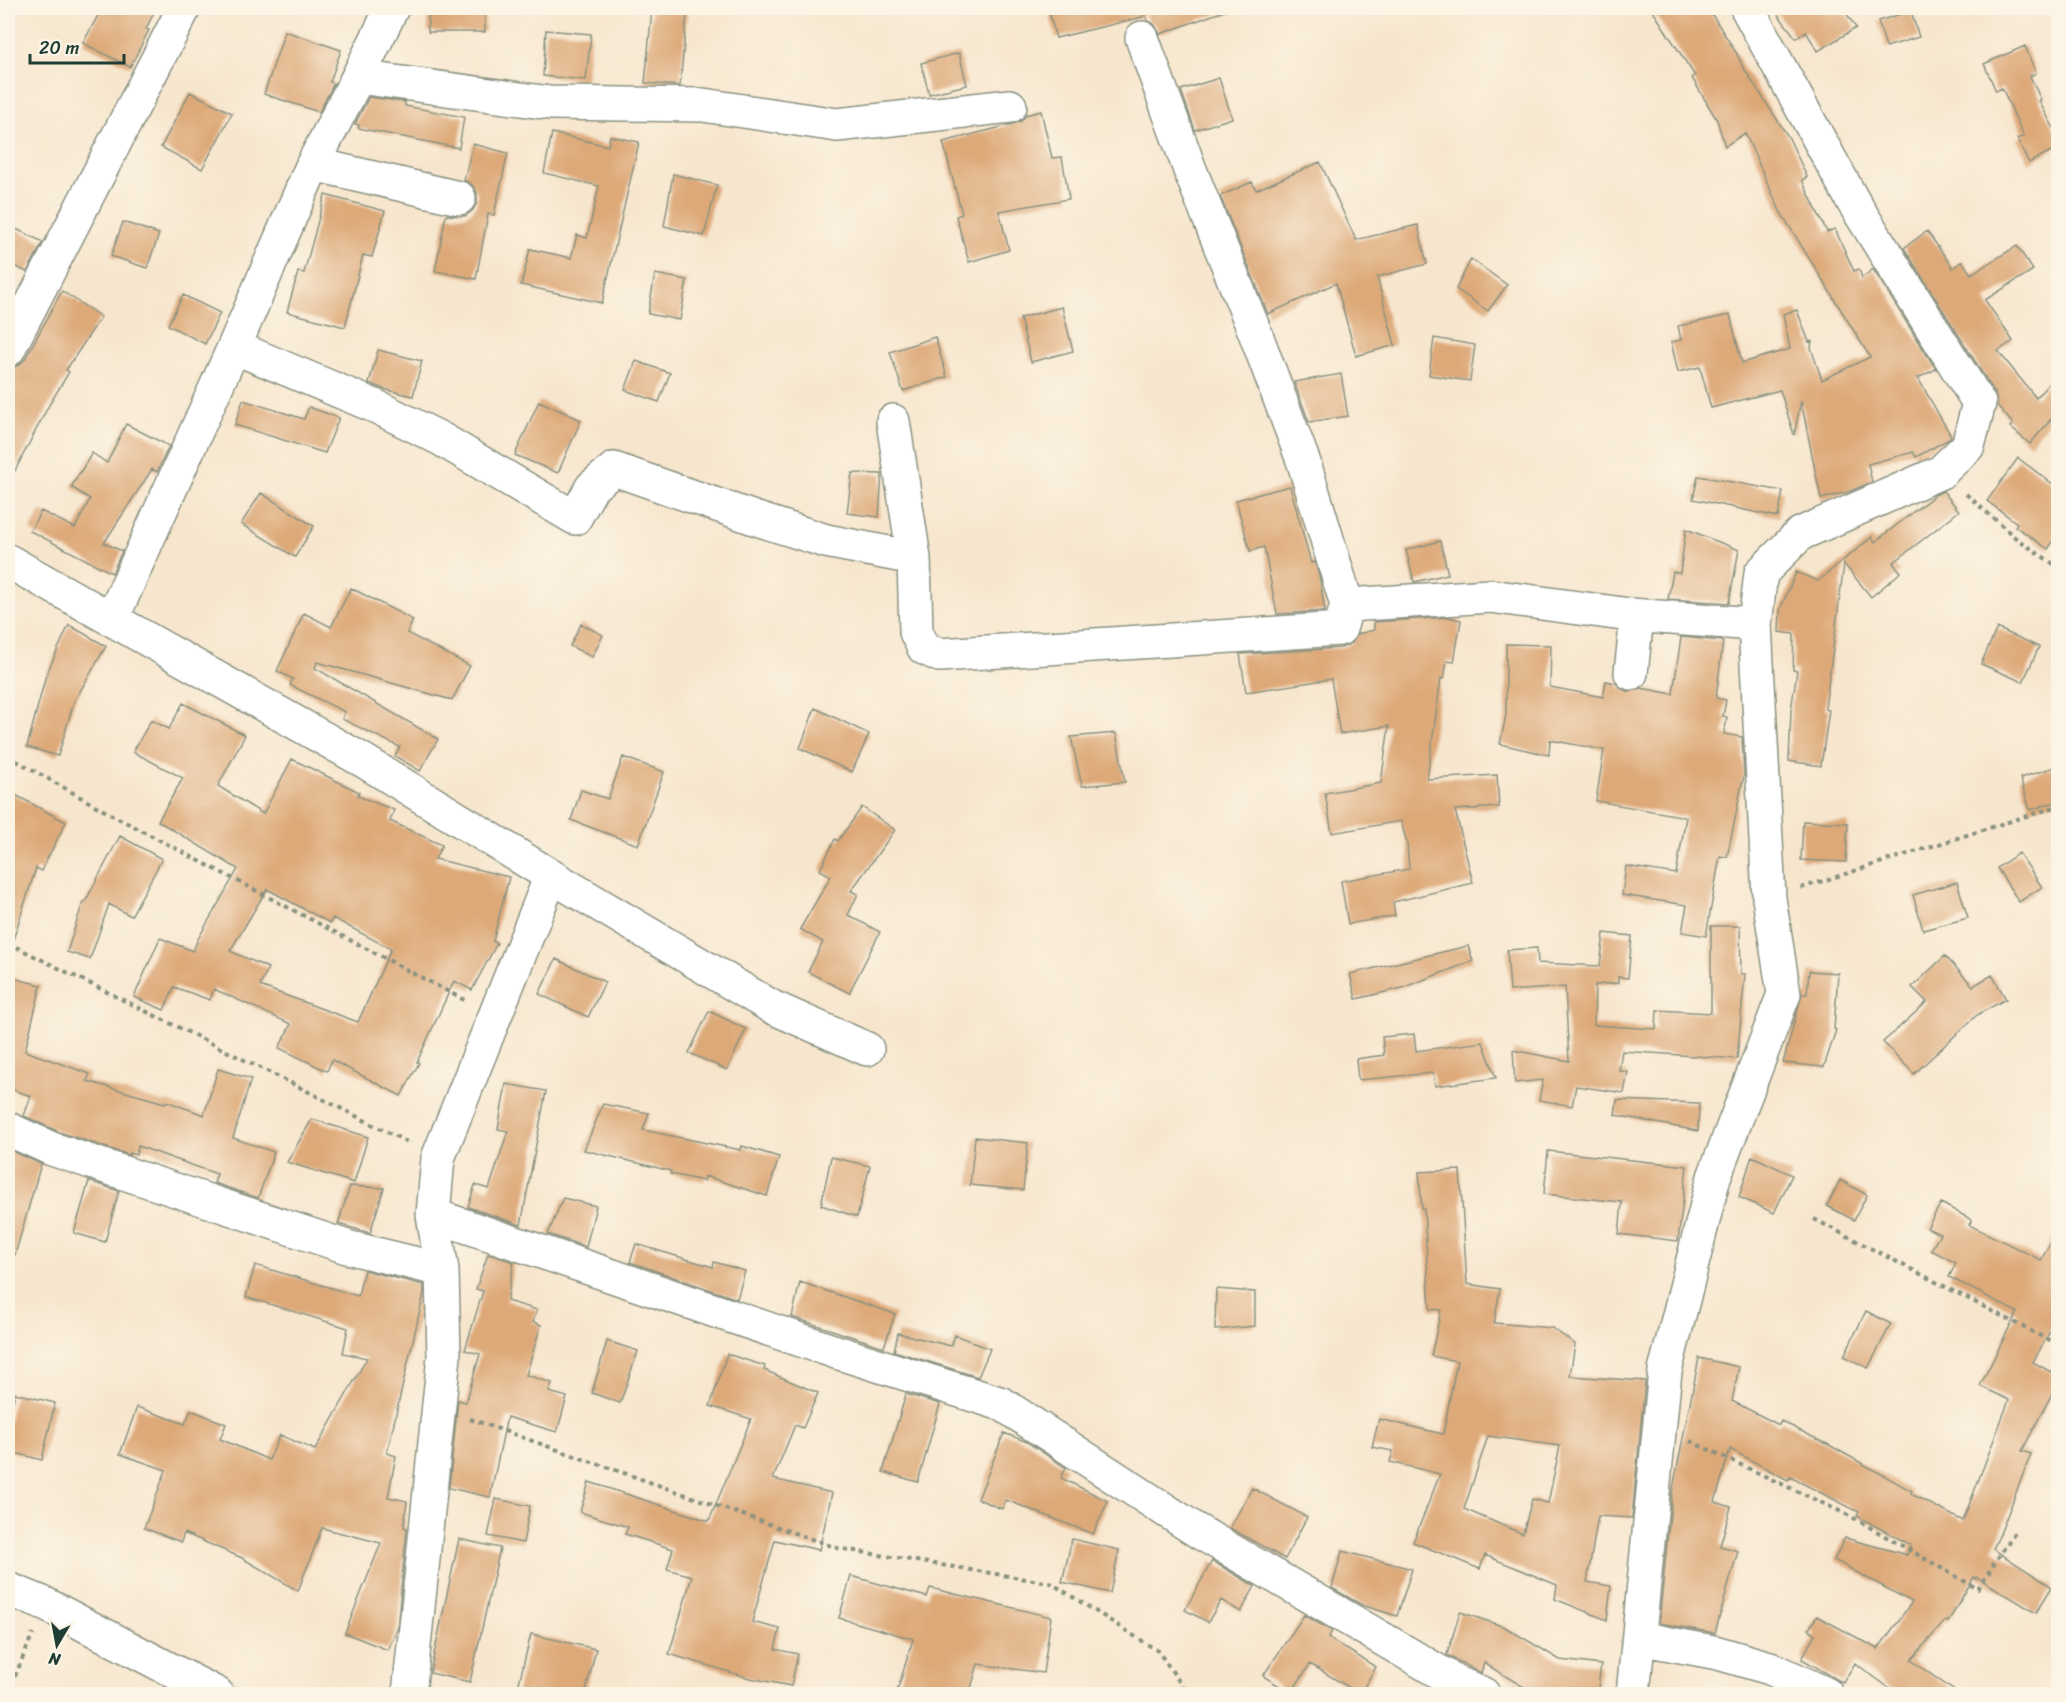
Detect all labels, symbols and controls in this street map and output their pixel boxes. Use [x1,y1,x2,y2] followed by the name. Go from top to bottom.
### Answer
[30,27,124,65] scale bar
[39,32,79,64] text: 20 m
[27,1615,87,1675] north arrow
[46,1644,63,1675] text: N

